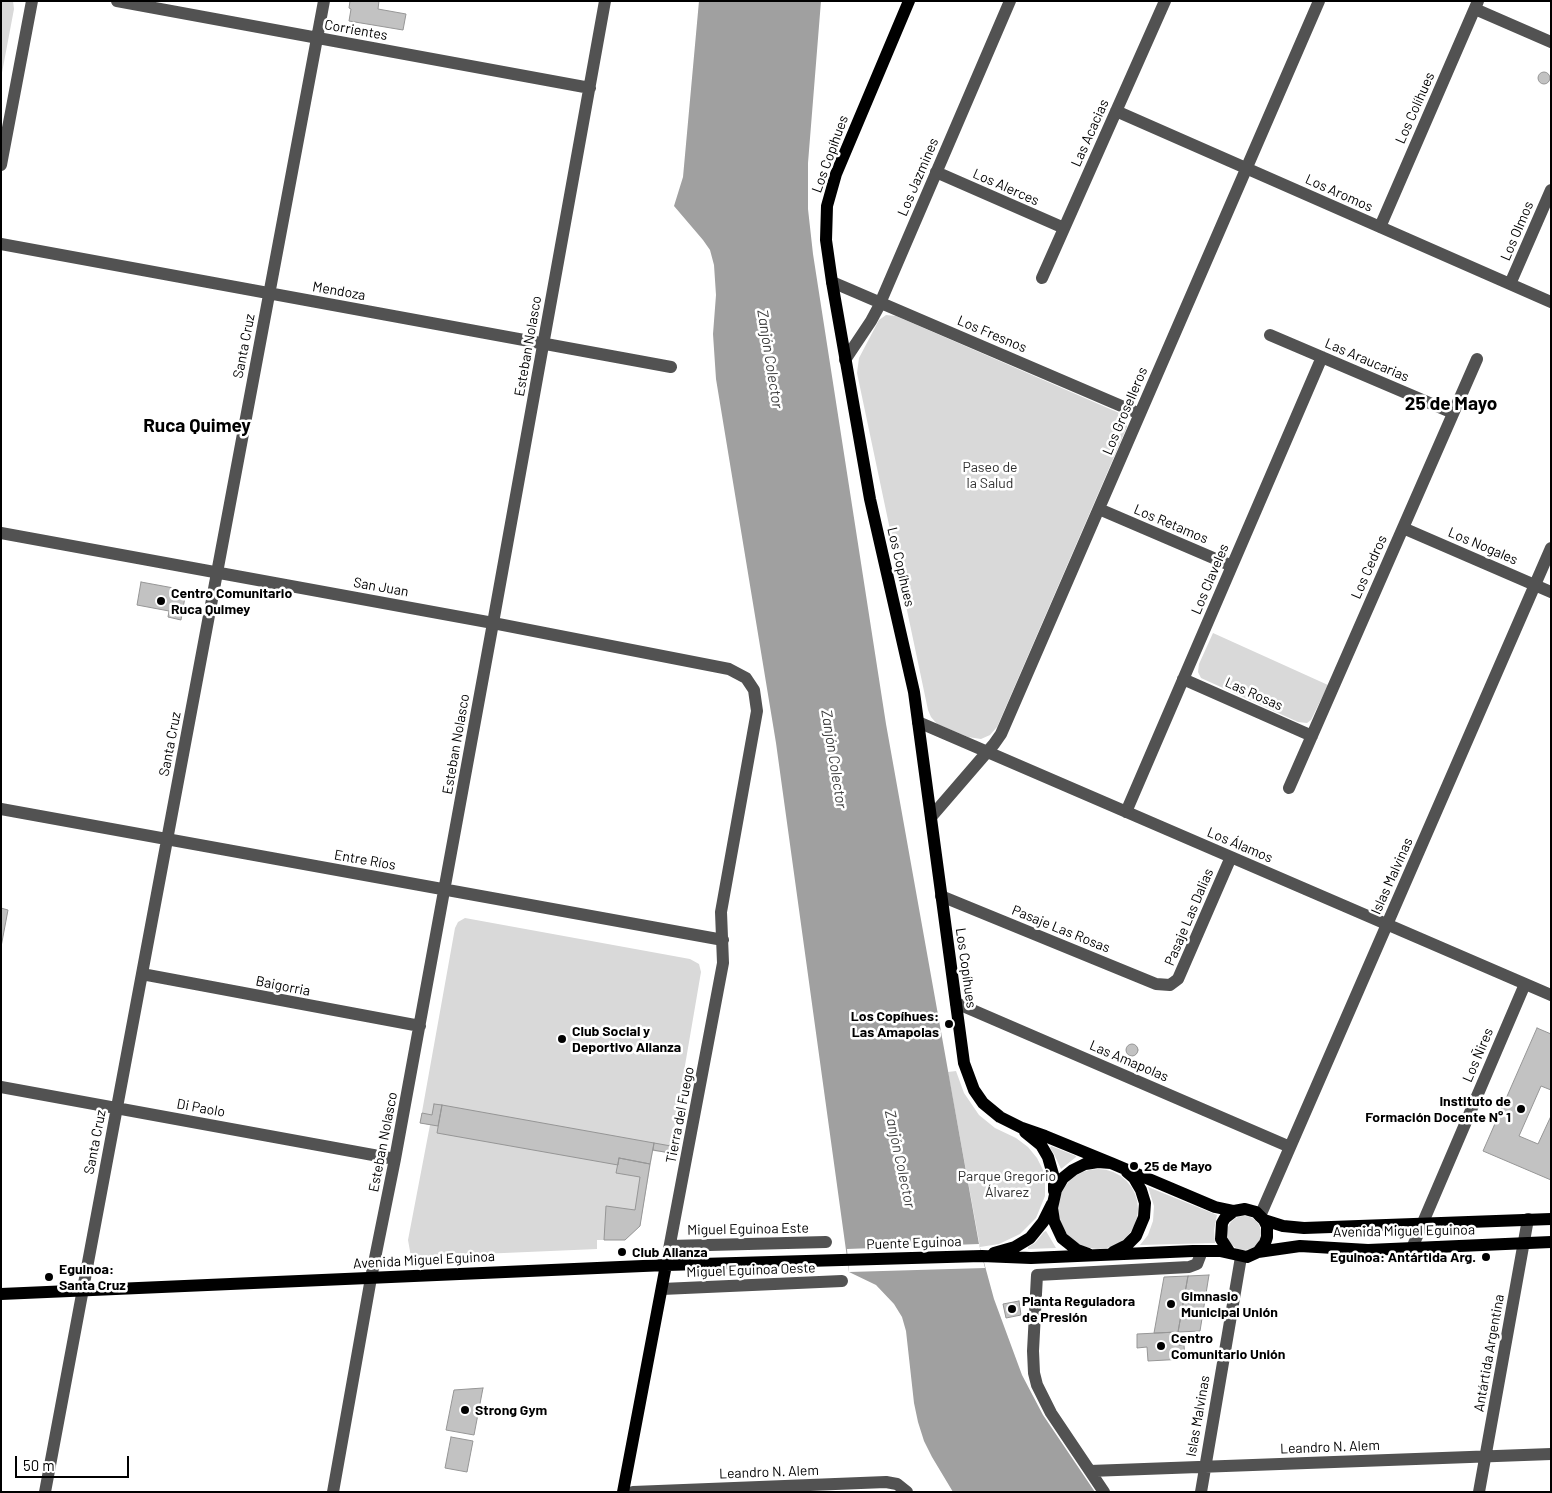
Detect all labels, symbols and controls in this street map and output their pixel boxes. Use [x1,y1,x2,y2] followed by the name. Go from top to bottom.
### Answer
[323,16,389,44] street label: Corrientes
[1392,70,1438,146] street label: Los Colíhues
[1068,97,1112,169] street label: Las Acacias
[808,113,852,195] street label: Los Copíhues
[894,135,942,219] street label: Los Jazmines
[970,165,1042,209] street label: Los Alerces
[1303,171,1375,215] street label: Los Aromos
[1497,199,1537,263] street label: Los Olmos
[311,278,367,304] street label: Mendoza
[511,294,545,398] street label: Esteban Nolasco
[753,308,787,410] water label: Zanjón Colector
[230,312,258,380] street label: Santa Cruz
[955,312,1029,356] street label: Los Fresnos
[1322,335,1412,385] street label: Las Araucarias
[1099,365,1151,457] street label: Los Groselleros
[1405,393,1497,415] district label: 25 de Mayo
[143,415,251,437] district label: Ruca Quimey
[962,459,1018,492] park label: Paseo de la Salud
[1131,501,1211,547] street label: Los Retamos
[1446,524,1520,568] street label: Los Nogales
[884,526,918,608] street label: Los Copíhues
[1347,532,1391,602] street label: Los Cedros
[1188,541,1232,617] street label: Los Claveles
[352,574,410,600] street label: San Juan
[171,585,292,618] place label: Centro Comunitario Ruca Quimey
[155,595,167,607] marker: Centro Comunitario Ruca Quimey
[1223,674,1285,714] street label: Las Rosas
[439,692,473,796] street label: Esteban Nolasco
[817,708,851,810] water label: Zanjón Colector
[156,710,184,778] street label: Santa Cruz
[1205,824,1275,866] street label: Los Álamos
[1368,835,1416,917] street label: Islas Malvinas
[333,846,397,874] street label: Entre Ríos
[1161,866,1217,968] street label: Pasaje Las Dalias
[1009,902,1113,956] street label: Pasaje Las Rosas
[952,927,980,1009] street label: Los Copíhues
[254,972,312,1000] street label: Baigorria
[851,1008,939,1040] place label: Los Copíhues: Las Amapolas
[943,1018,955,1030] marker: Los Copíhues: Las Amapolas
[572,1023,681,1056] place label: Club Social y Deportivo Alianza
[1459,1025,1497,1085] street label: Los Ñires
[556,1033,568,1045] marker: Club Social y Deportivo Alianza
[1087,1037,1171,1085] street label: Las Amapolas
[662,1065,698,1165] street label: Tierra del Fuego
[365,1090,401,1194] street label: Esteban Nolasco
[1365,1093,1511,1126] place label: Instituto de Formación Docente N° 1
[175,1095,227,1121] street label: Di Paolo
[1515,1103,1527,1115] marker: Instituto de Formación Docente N° 1
[81,1108,109,1176] street label: Santa Cruz
[881,1108,919,1210] water label: Zanjón Colector
[1144,1158,1212,1174] place label: 25 de Mayo
[1128,1160,1140,1172] marker: 25 de Mayo
[958,1168,1056,1200] park label: Parque Gregorio Álvarez
[687,1220,809,1238] street label: Miguel Eguinoa Este
[1333,1221,1475,1241] street label: Avenida Miguel Eguinoa
[866,1233,962,1253] street label: Puente Eguinoa
[632,1244,708,1260] place label: Club Alianza
[616,1246,628,1258] marker: Club Alianza
[353,1248,495,1272] street label: Avenida Miguel Eguinoa
[1330,1249,1476,1265] place label: Eguinoa: Antártida Arg.
[1480,1251,1492,1263] marker: Eguinoa: Antártida Arg.
[686,1259,816,1281] street label: Miguel Eguinoa Oeste
[59,1261,126,1294] place label: Eguinoa: Santa Cruz
[43,1271,55,1283] marker: Eguinoa: Santa Cruz
[1181,1288,1278,1320] place label: Gimnasio Municipal Unión
[1022,1293,1135,1325] place label: Planta Reguladora de Presión
[1470,1293,1508,1413] street label: Antártida Argentina
[1165,1298,1177,1310] marker: Gimnasio Municipal Unión
[1006,1303,1018,1315] marker: Planta Reguladora de Presión
[1171,1330,1285,1362] place label: Centro Comunitario Unión
[1155,1340,1167,1352] marker: Centro Comunitario Unión
[1183,1374,1213,1458] street label: Islas Malvinas
[475,1402,547,1418] place label: Strong Gym
[459,1404,471,1416] marker: Strong Gym
[1280,1437,1380,1457] street label: Leandro N. Alem
[18,1446,131,1478] scale bar
[23,1456,55,1474] text: 50 m
[719,1462,819,1482] street label: Leandro N. Alem

